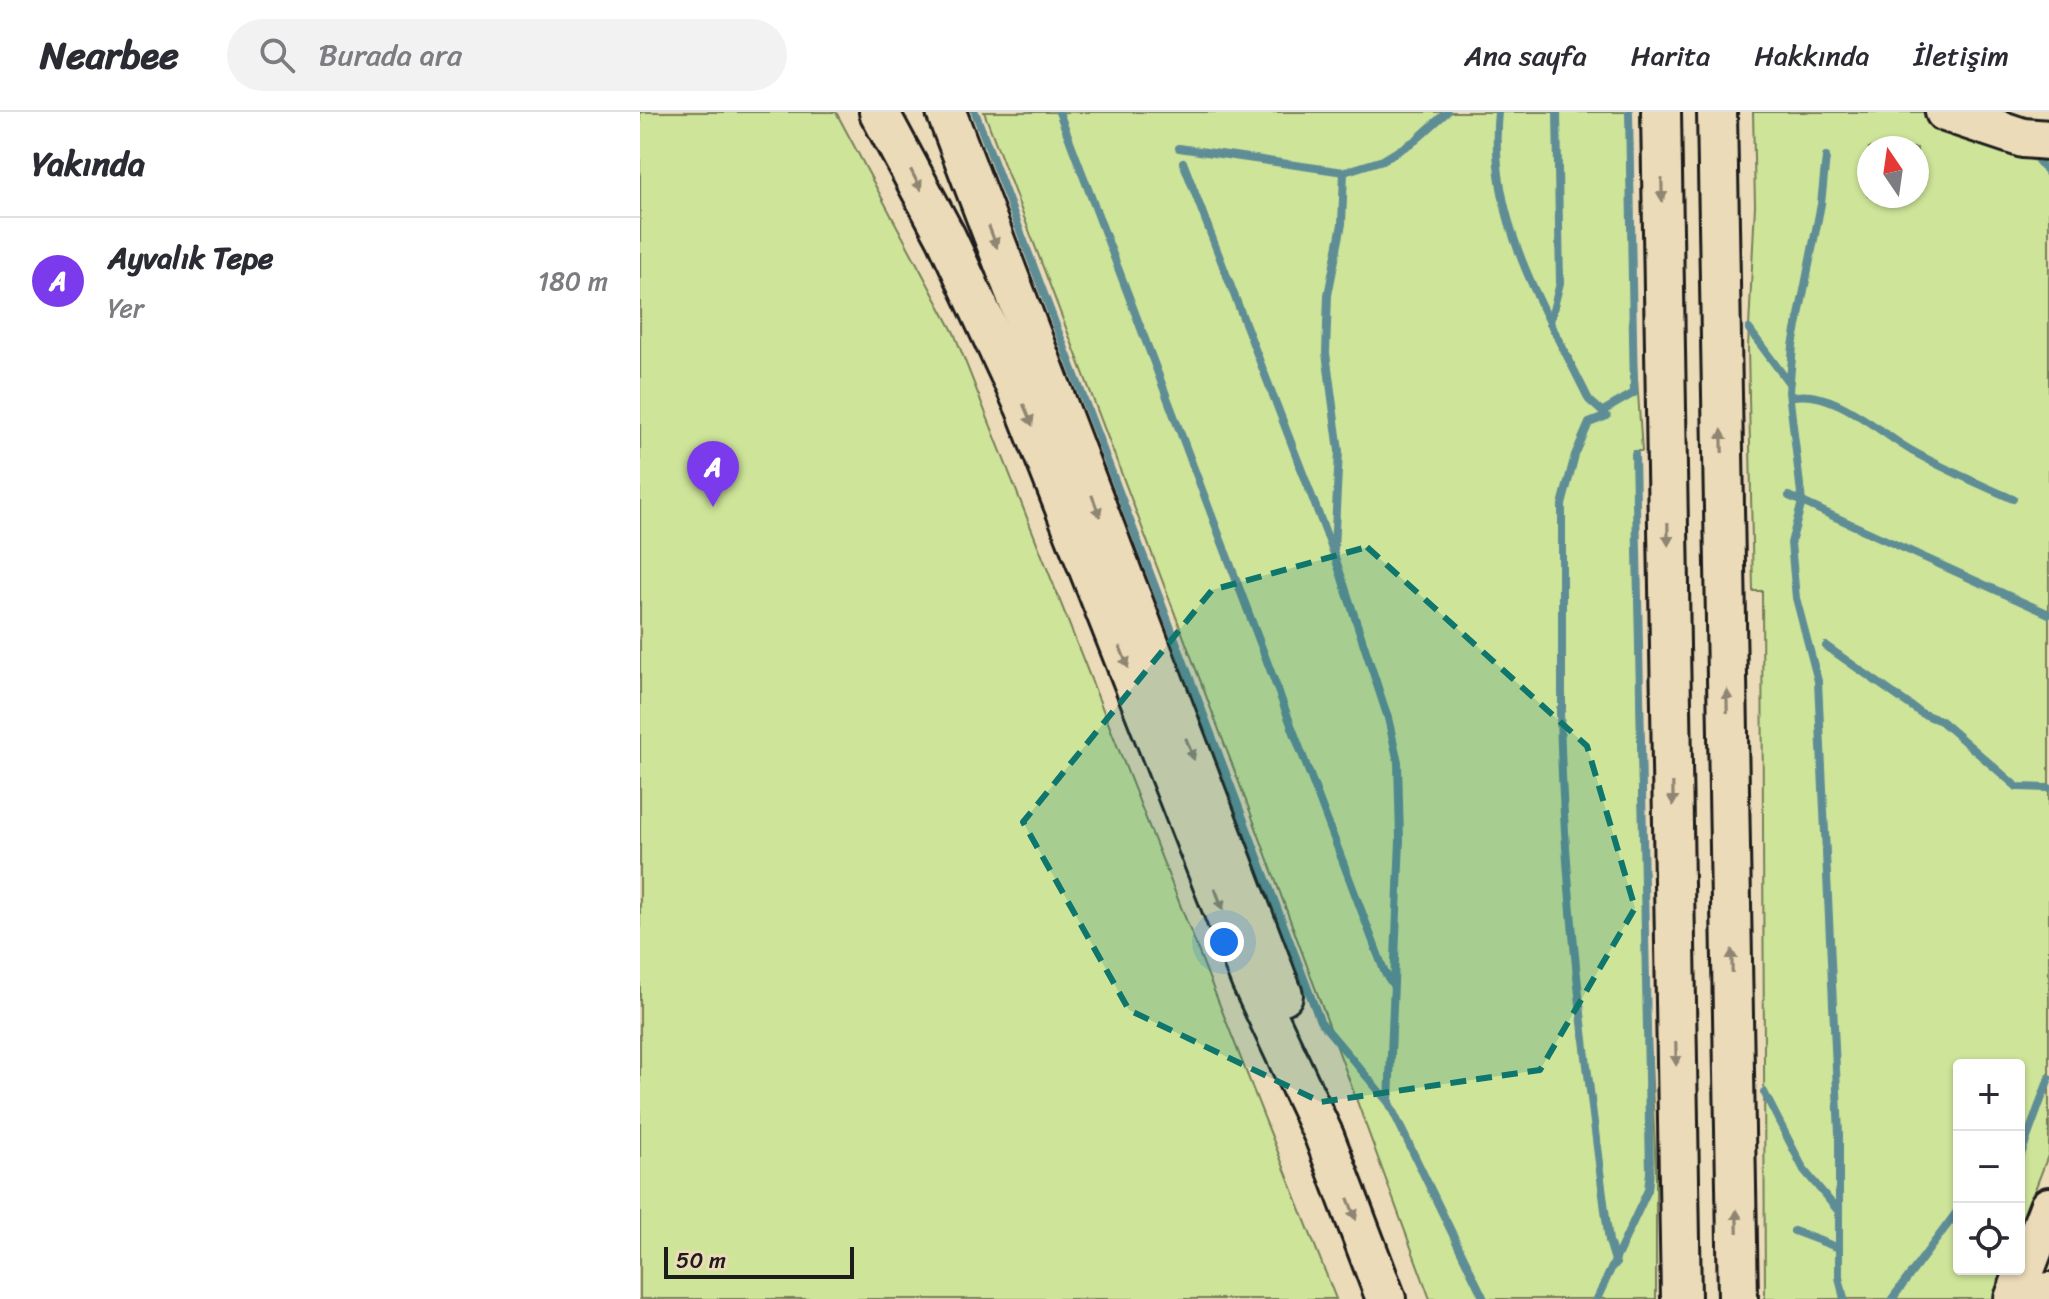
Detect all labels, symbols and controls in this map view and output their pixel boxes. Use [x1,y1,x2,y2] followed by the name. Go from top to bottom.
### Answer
[227,19,787,91] search box
[40,22,179,89] text: Nearbee
[319,28,462,82] text: Burada ara
[1464,31,1587,80] text: Ana sayfa
[1631,31,1710,80] text: Harita
[1754,31,1869,80] text: Hakkında
[1913,31,2009,80] text: İletişim
[255,33,299,77] icon: search
[32,134,145,194] text: Yakında
[1857,136,1929,208] north arrow
[910,169,923,192] one-way arrow
[1656,178,1668,203] one-way arrow
[987,225,1000,249] one-way arrow
[108,231,273,285] text: Ayvalık Tepe
[49,258,67,304] text: A
[538,258,608,304] text: 180 m
[108,285,144,331] text: Yer
[1022,403,1035,427] one-way arrow
[1716,428,1728,453] one-way arrow
[687,441,739,507] pin: A
[1090,494,1103,518] one-way arrow
[1662,522,1674,547] one-way arrow
[1118,645,1131,669] one-way arrow
[1721,688,1733,713] one-way arrow
[1184,737,1197,761] one-way arrow
[1666,782,1679,807] one-way arrow
[1213,887,1226,911] one-way arrow
[1204,922,1244,962] your location
[1726,948,1738,973] one-way arrow
[1670,1042,1682,1067] one-way arrow
[1953,1059,2025,1275] map controls
[1953,1059,2025,1131] button: +
[1953,1131,2025,1203] button: −
[1346,1197,1359,1221] one-way arrow
[1953,1203,2025,1275] button: locate
[1731,1208,1743,1233] one-way arrow
[676,1241,726,1280] text: 50 m
[664,1243,854,1279] scale bar

